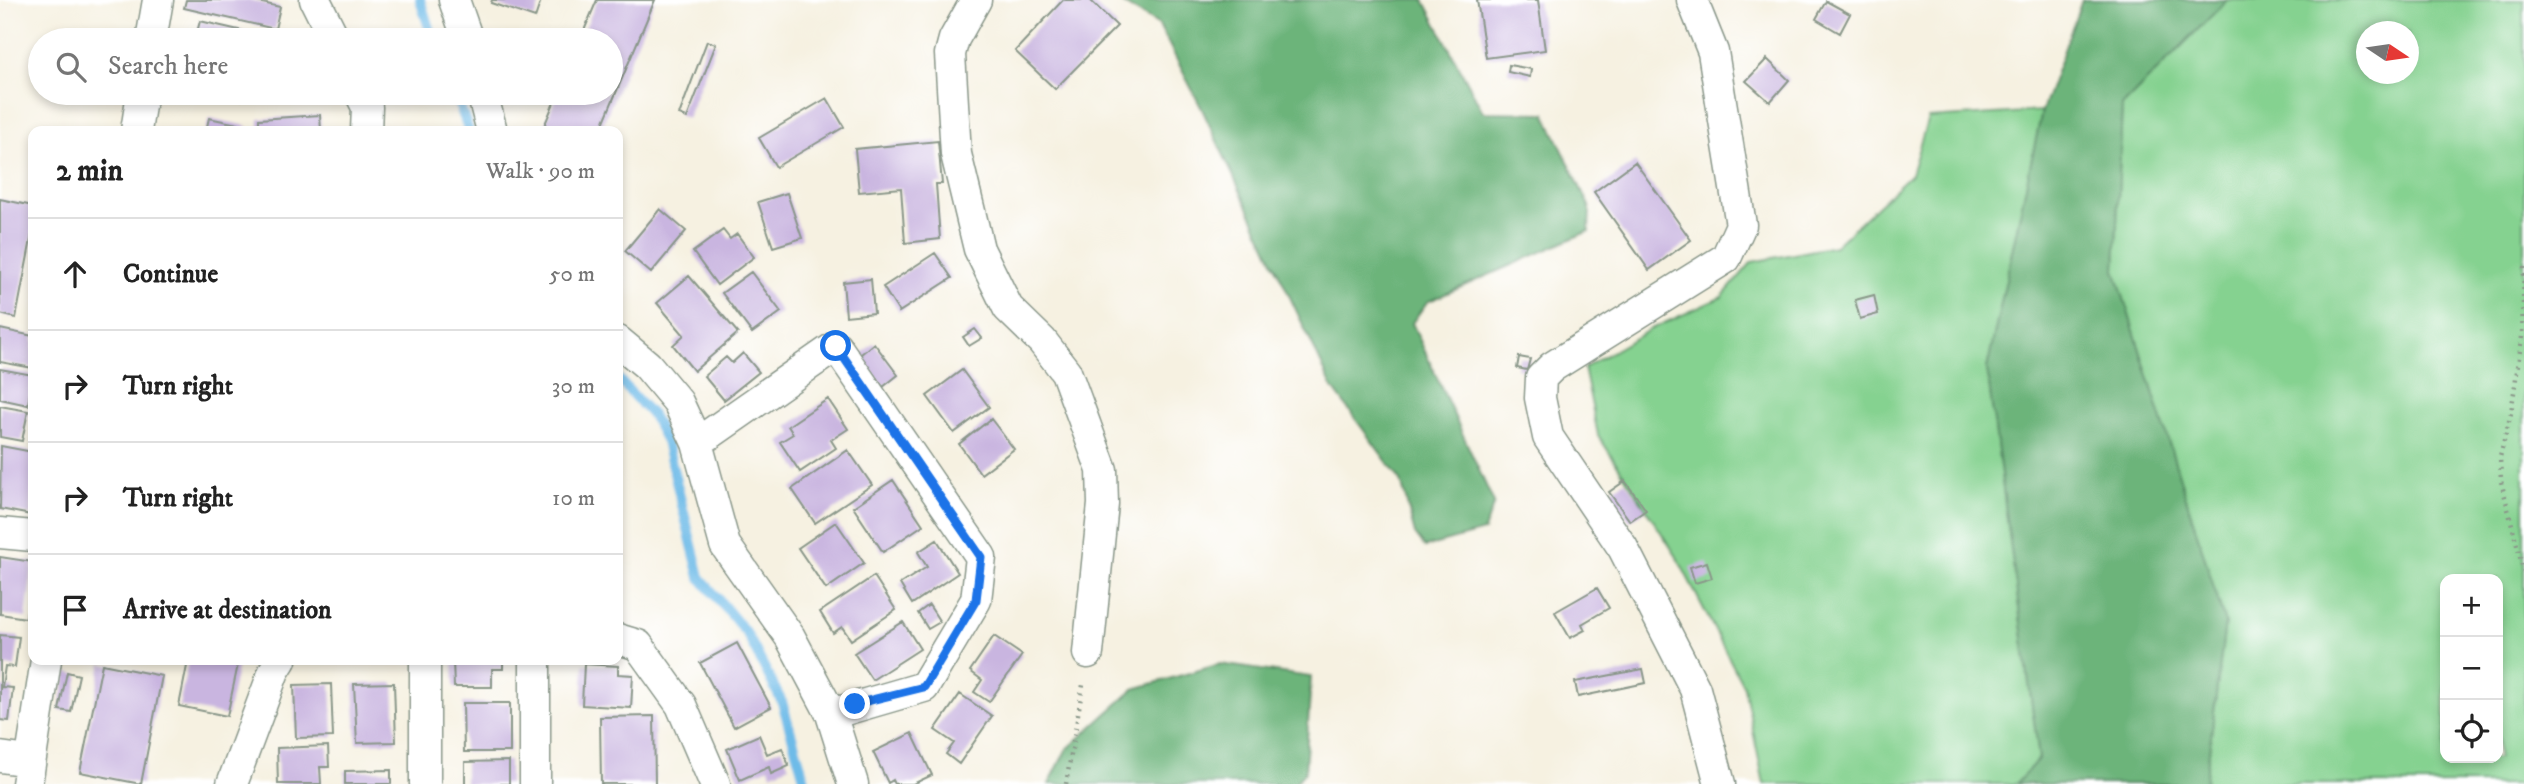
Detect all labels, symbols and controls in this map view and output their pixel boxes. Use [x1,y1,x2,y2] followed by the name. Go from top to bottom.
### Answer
[2356,21,2419,84] north arrow
[28,28,623,105] search box
[52,48,90,86] icon: search
[108,50,228,83] text: Search here
[56,153,123,190] text: 2 min
[486,157,595,186] text: Walk · 90 m
[56,255,94,293] icon: ahead
[123,258,218,291] text: Continue
[549,260,595,289] text: 50 m
[820,330,851,361] route start
[56,367,94,405] icon: right
[123,370,233,403] text: Turn right
[552,372,595,401] text: 30 m
[56,479,94,517] icon: right
[123,482,233,515] text: Turn right
[552,484,595,513] text: 10 m
[2440,574,2503,763] map controls
[2440,574,2503,637] button: +
[56,591,94,629] icon: arrive
[123,594,332,627] text: Arrive at destination
[2440,637,2503,700] button: −
[839,688,870,719] route end
[2440,700,2503,763] button: locate

